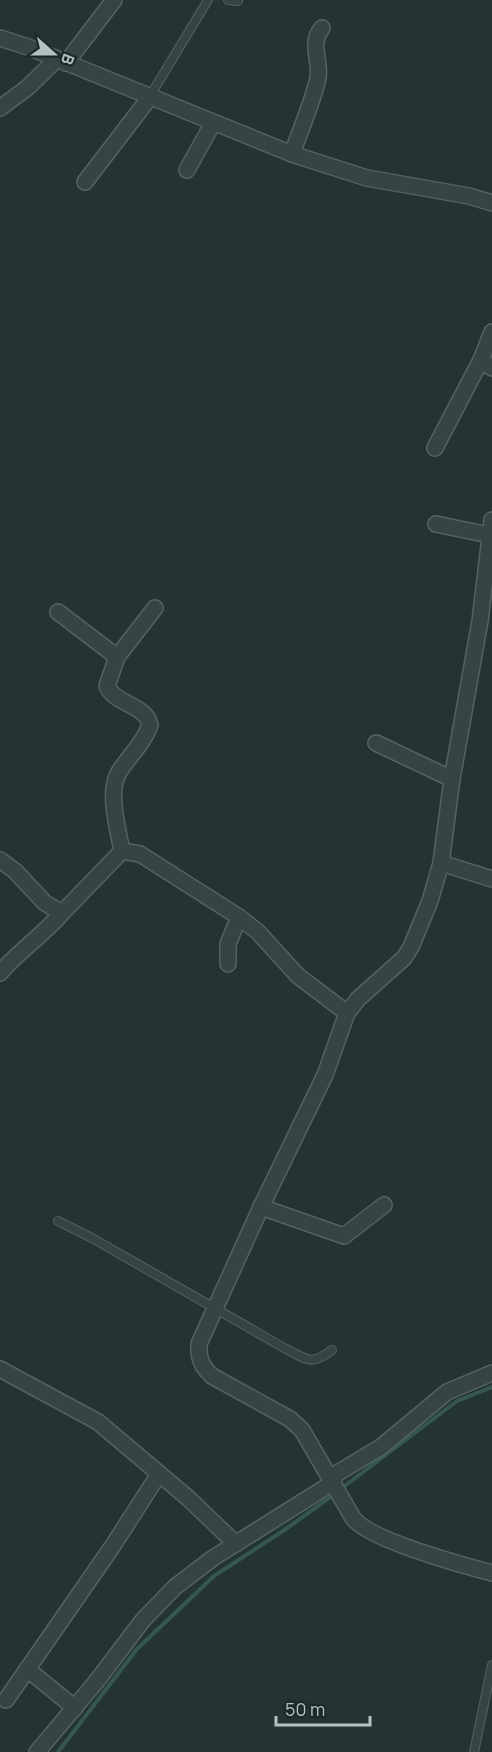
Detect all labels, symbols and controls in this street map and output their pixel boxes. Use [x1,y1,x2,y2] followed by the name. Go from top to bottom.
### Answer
[24,24,84,84] north arrow
[56,51,80,68] text: B
[276,1689,370,1727] scale bar
[285,1697,325,1721] text: 50 m

